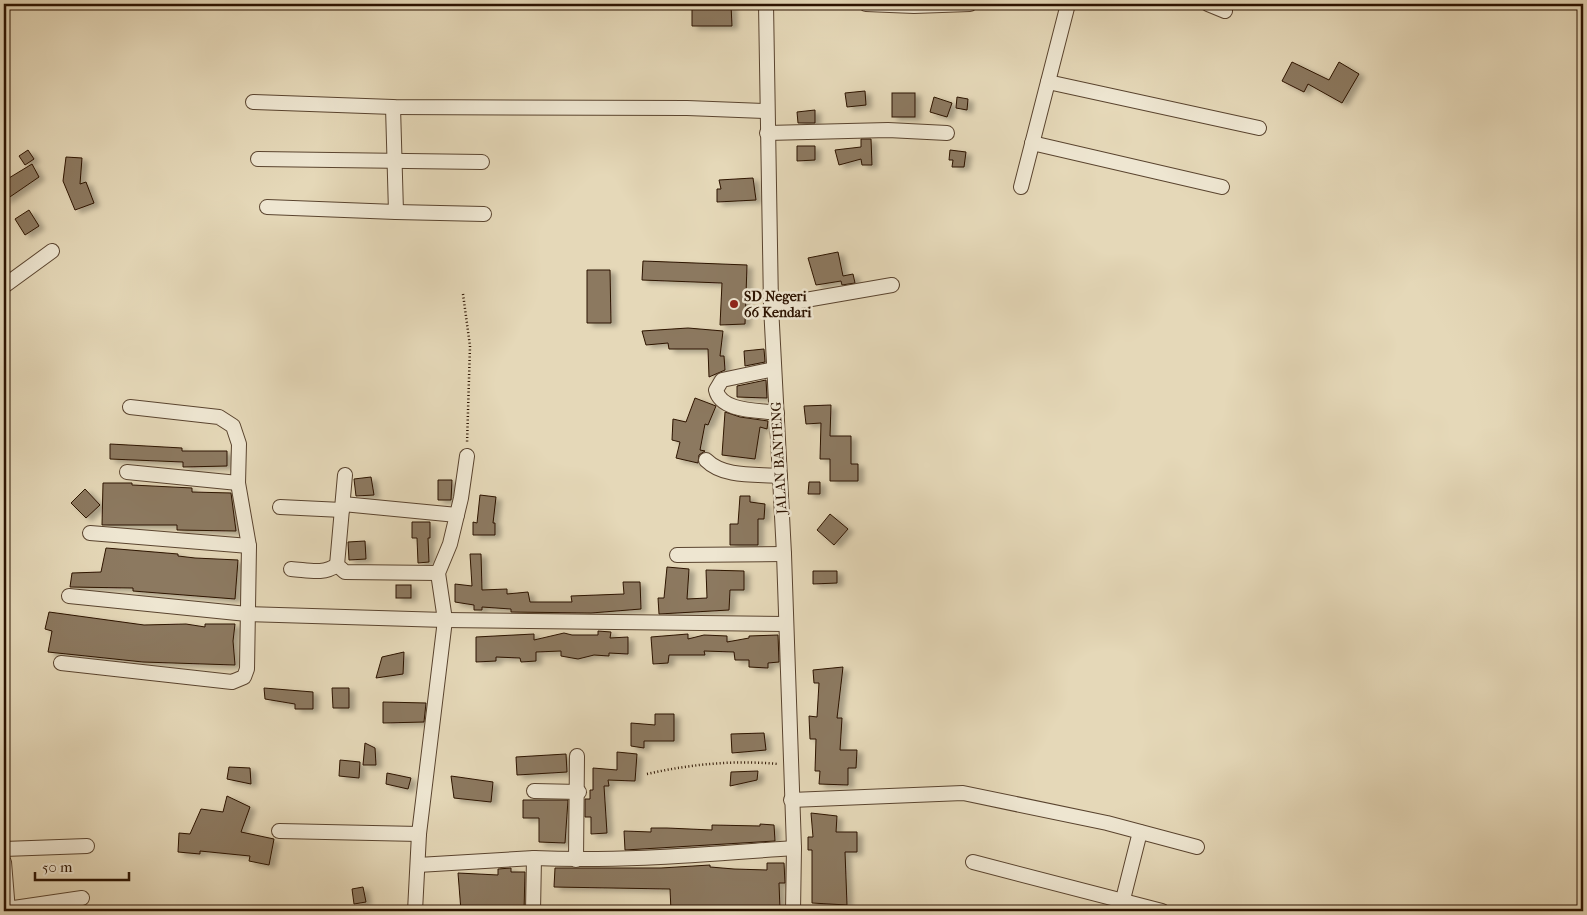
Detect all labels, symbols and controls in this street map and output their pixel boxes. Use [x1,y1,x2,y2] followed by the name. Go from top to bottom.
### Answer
[744,288,812,321] place label: SD Negeri 66 Kendari
[728,298,740,310] marker: SD Negeri 66 Kendari
[768,401,790,516] street label: JALAN BANTENG
[35,850,129,882] scale bar
[42,858,73,876] text: 50 m

